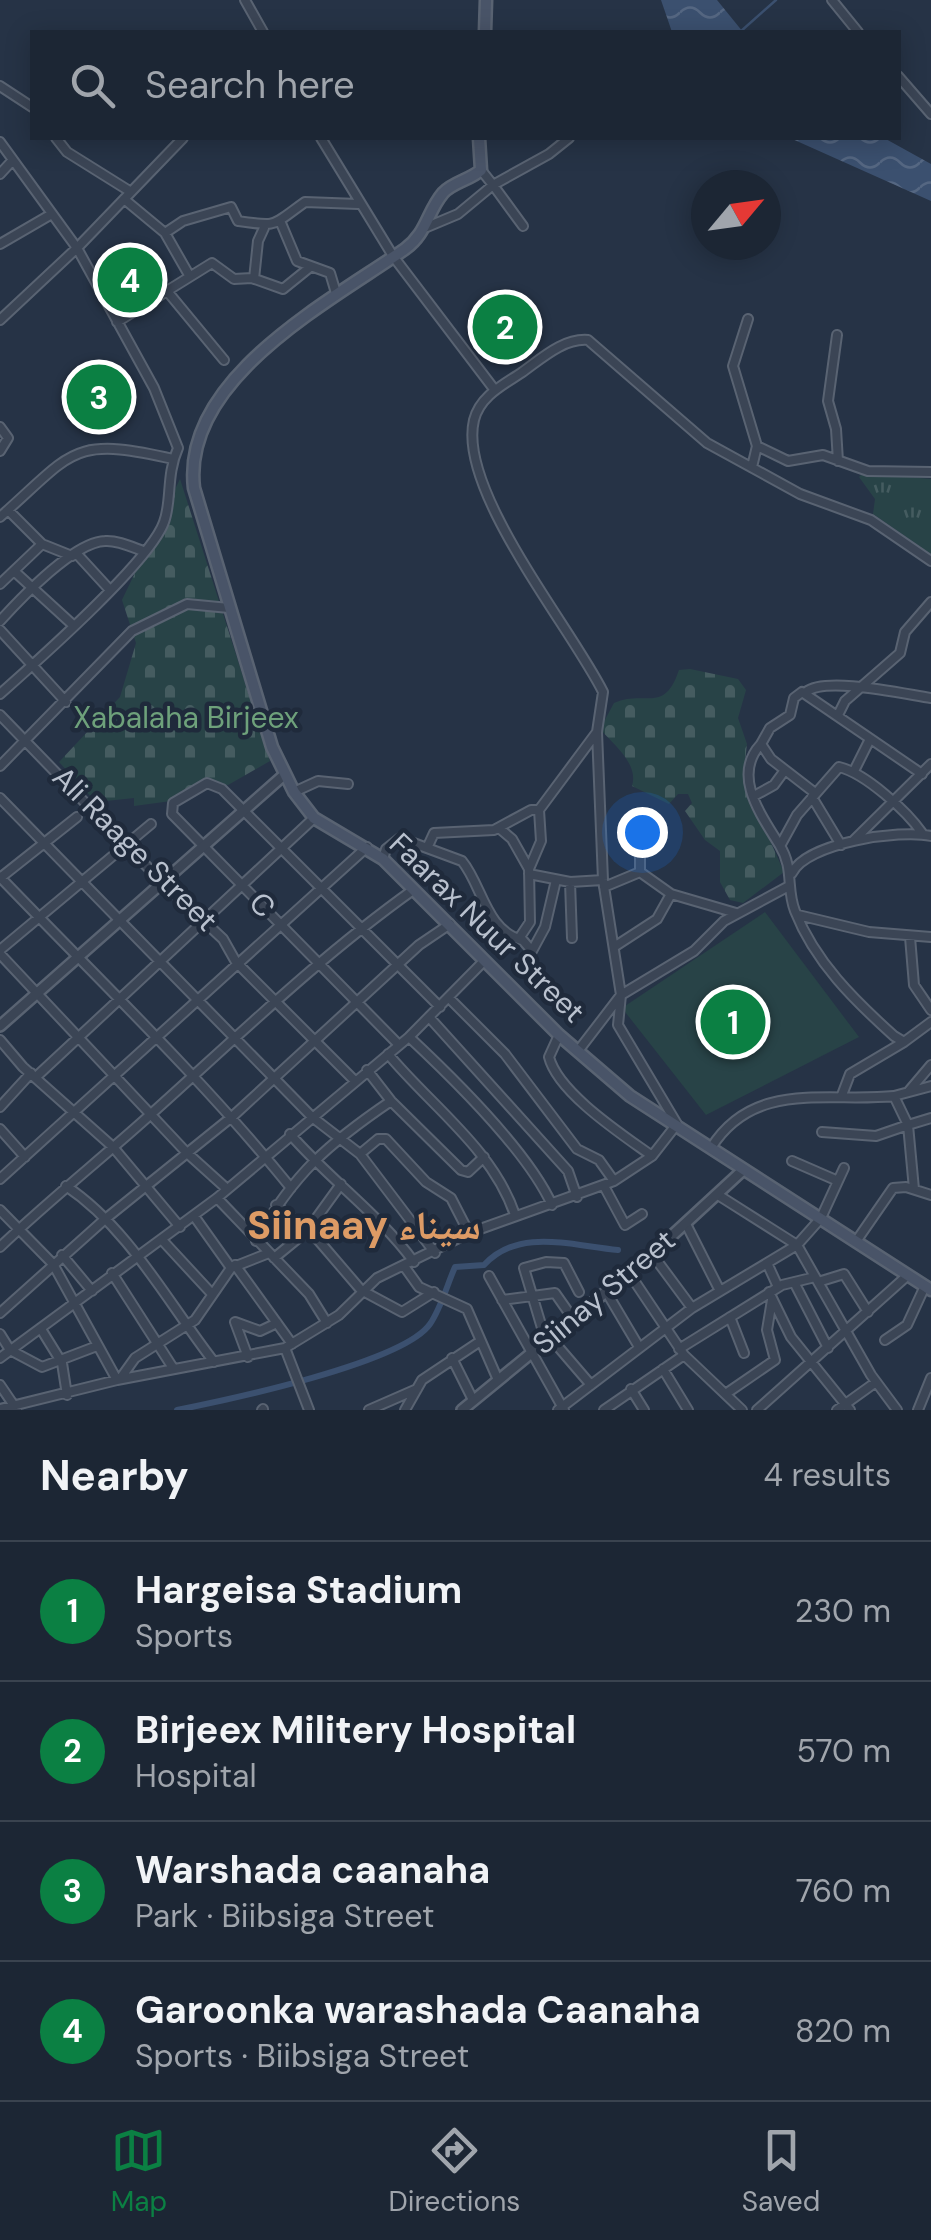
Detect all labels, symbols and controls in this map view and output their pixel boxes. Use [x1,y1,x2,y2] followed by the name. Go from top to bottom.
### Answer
[30,30,901,140] search box
[65,58,120,113] icon: search
[145,60,355,110] text: Search here
[691,170,781,260] north arrow
[98,242,162,318] pin: 4
[472,290,538,364] pin: 2
[66,360,132,434] pin: 3
[73,698,299,737] park label: Xabalaha Birjeex
[44,758,226,940] street label: Ali Raage Street
[617,807,668,858] your location
[381,824,593,1031] street label: Faarax Nuur Street
[241,884,284,926] street label: C
[700,984,766,1060] pin: 1
[247,1199,481,1251] district label: Siinaay سيناء
[524,1221,683,1363] street label: Siinay Street
[40,1448,189,1503] text: Nearby
[764,1454,891,1496] text: 4 results
[135,1565,462,1615] text: Hargeisa Stadium
[67,1590,78,1632] text: 1
[795,1590,891,1632] text: 230 m
[135,1615,233,1657] text: Sports
[135,1705,576,1755] text: Birjeex Militery Hospital
[63,1730,82,1772] text: 2
[796,1730,891,1772] text: 570 m
[135,1755,257,1797] text: Hospital
[135,1845,490,1895] text: Warshada caanaha
[63,1870,82,1912] text: 3
[796,1870,891,1912] text: 760 m
[135,1895,434,1937] text: Park · Biibsiga Street
[135,1985,701,2035] text: Garoonka warashada Caanaha
[62,2010,83,2052] text: 4
[795,2010,891,2052] text: 820 m
[135,2035,469,2077] text: Sports · Biibsiga Street
[111,2123,167,2220] tab: Map
[389,2123,520,2220] tab: Directions
[742,2123,820,2220] tab: Saved

